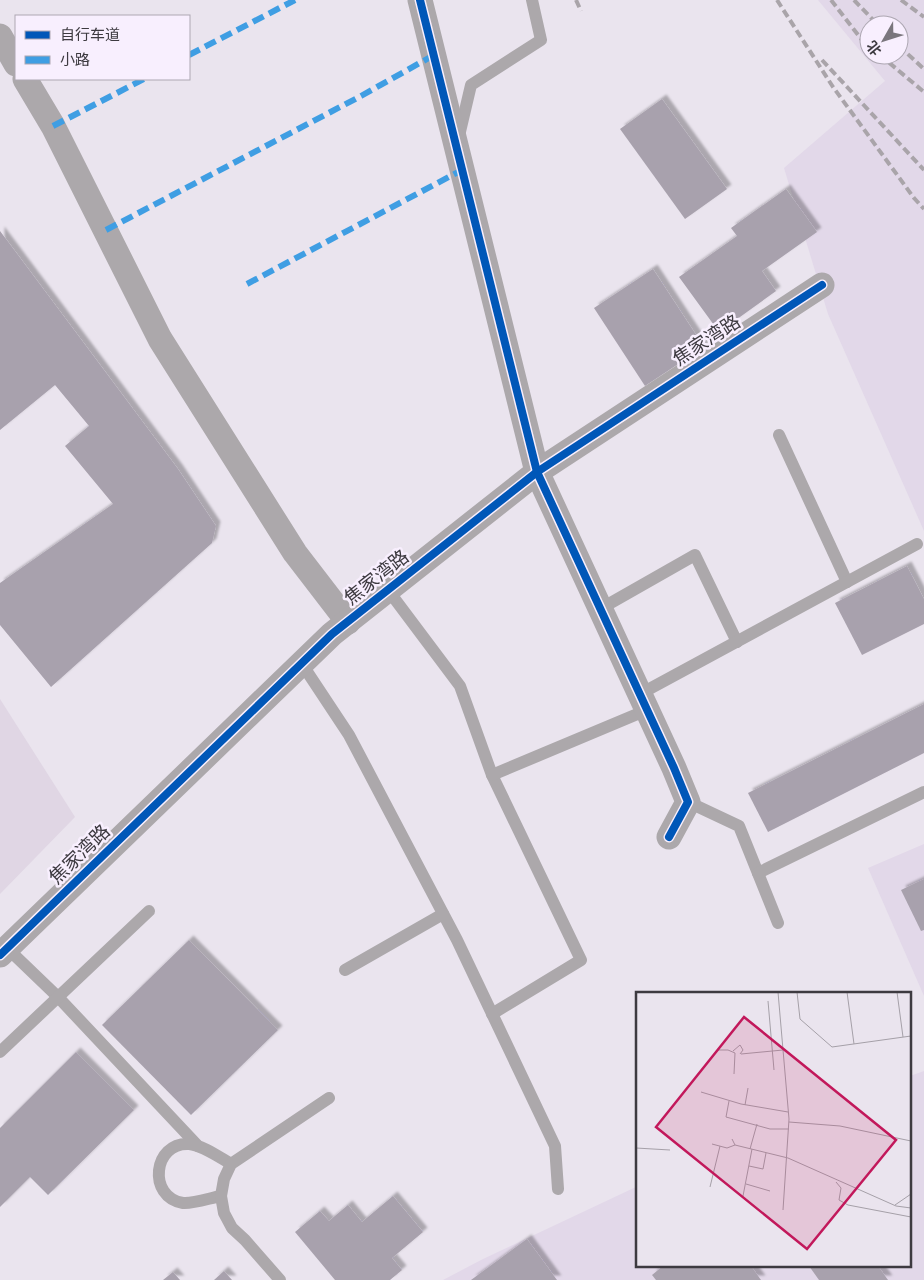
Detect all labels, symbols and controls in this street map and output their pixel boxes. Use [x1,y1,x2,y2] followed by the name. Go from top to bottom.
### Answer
[15,15,190,80] legend
[859,15,909,65] north arrow
[60,26,120,45] text: 自行车道
[863,37,885,59] text: 北
[60,51,90,70] text: 小路
[669,311,745,371] street label: 焦家湾路
[340,546,414,610] street label: 焦家湾路
[45,820,115,890] street label: 焦家湾路
[636,992,912,1268] inset map

